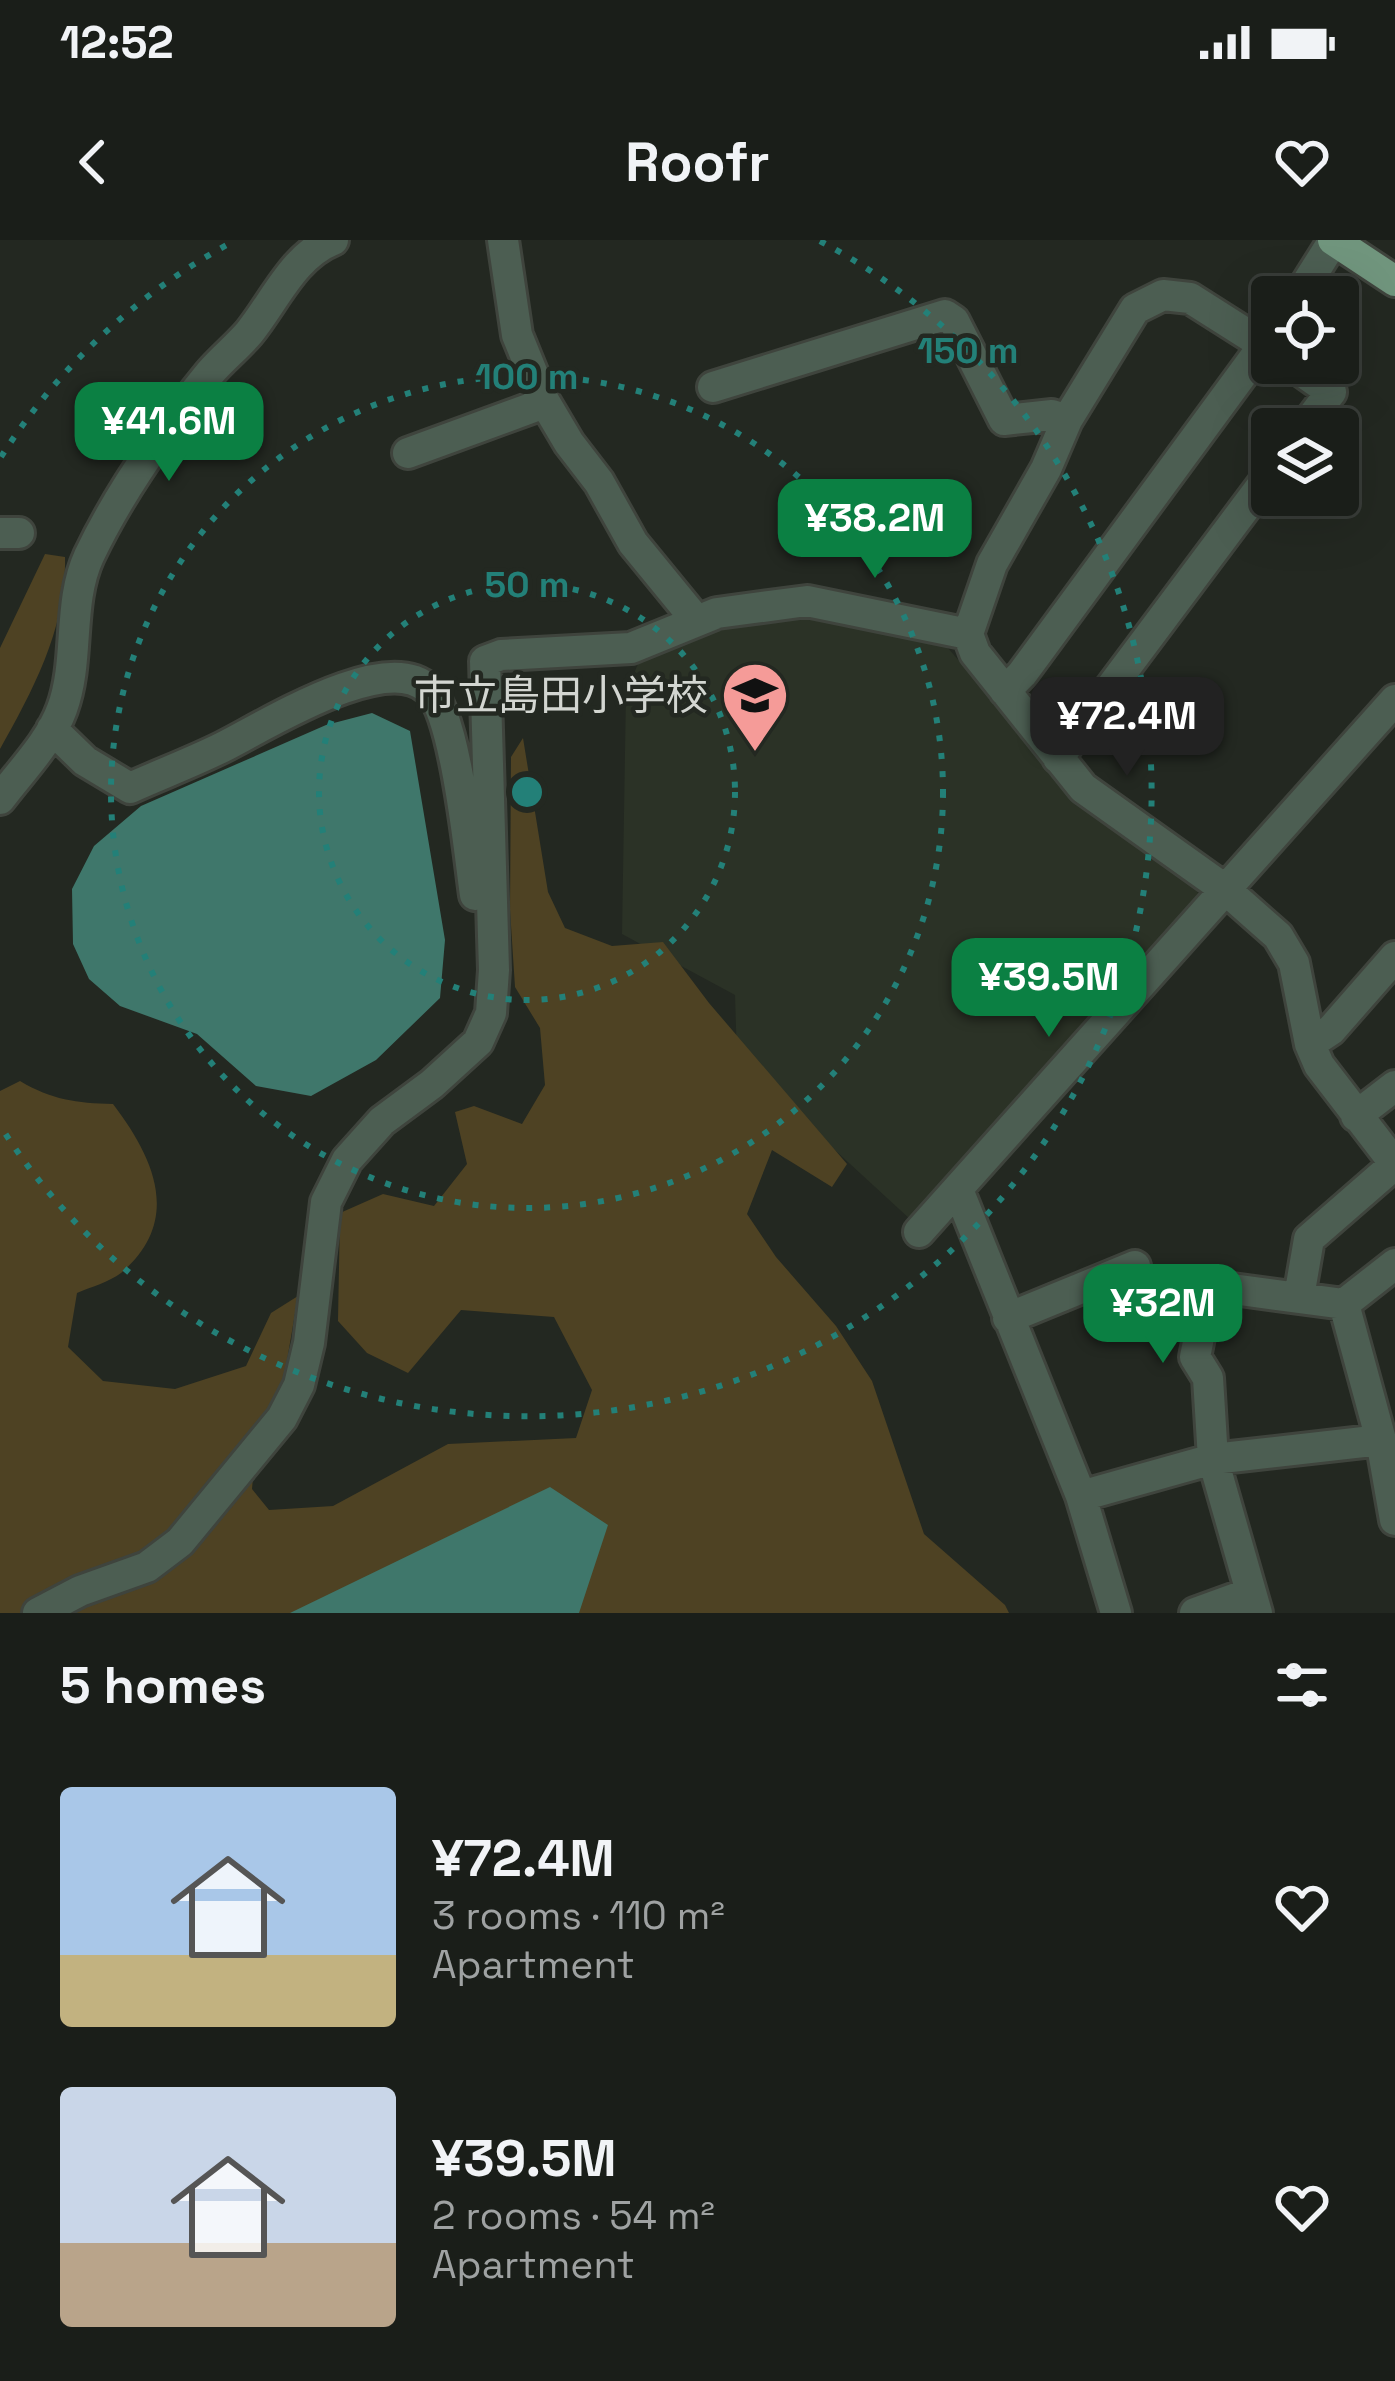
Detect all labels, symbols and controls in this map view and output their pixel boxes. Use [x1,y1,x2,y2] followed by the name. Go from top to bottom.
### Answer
[60,14,174,71] text: 12:52
[625,128,770,197] text: Roofr
[60,129,126,195] icon: back
[1269,129,1335,195] icon: heart
[1251,276,1359,516] map controls
[1251,276,1359,384] button: locate
[917,328,1019,374] text: 150 m
[476,354,578,400] text: 100 m
[71,382,267,484] pin: ¥41.6M
[102,396,236,445] text: ¥41.6M
[1251,408,1359,516] button: layers
[777,479,973,581] pin: ¥38.2M
[805,493,945,542] text: ¥38.2M
[485,562,569,608] text: 50 m
[720,660,790,754] school or university icon: 市立島田小学校
[414,669,708,722] place label: 市立島田小学校
[1029,677,1225,779] pin: ¥72.4M
[1057,691,1197,740] text: ¥72.4M
[506,771,548,813] centre of rings
[951,938,1147,1040] pin: ¥39.5M
[978,952,1120,1001] text: ¥39.5M
[1092,1264,1234,1366] pin: ¥32M
[1110,1278,1216,1327] text: ¥32M
[1269,1652,1335,1718] icon: filters
[60,1653,266,1718] text: 5 homes
[432,1826,615,1891] text: ¥72.4M
[156,1835,300,1979] icon: home
[1269,1874,1335,1940] icon: heart
[432,1891,725,1940] text: 3 rooms · 110 m²
[432,1940,635,1989] text: Apartment
[432,2126,616,2191] text: ¥39.5M
[156,2135,300,2279] icon: home
[1269,2174,1335,2240] icon: heart
[432,2191,715,2240] text: 2 rooms · 54 m²
[432,2240,635,2289] text: Apartment

